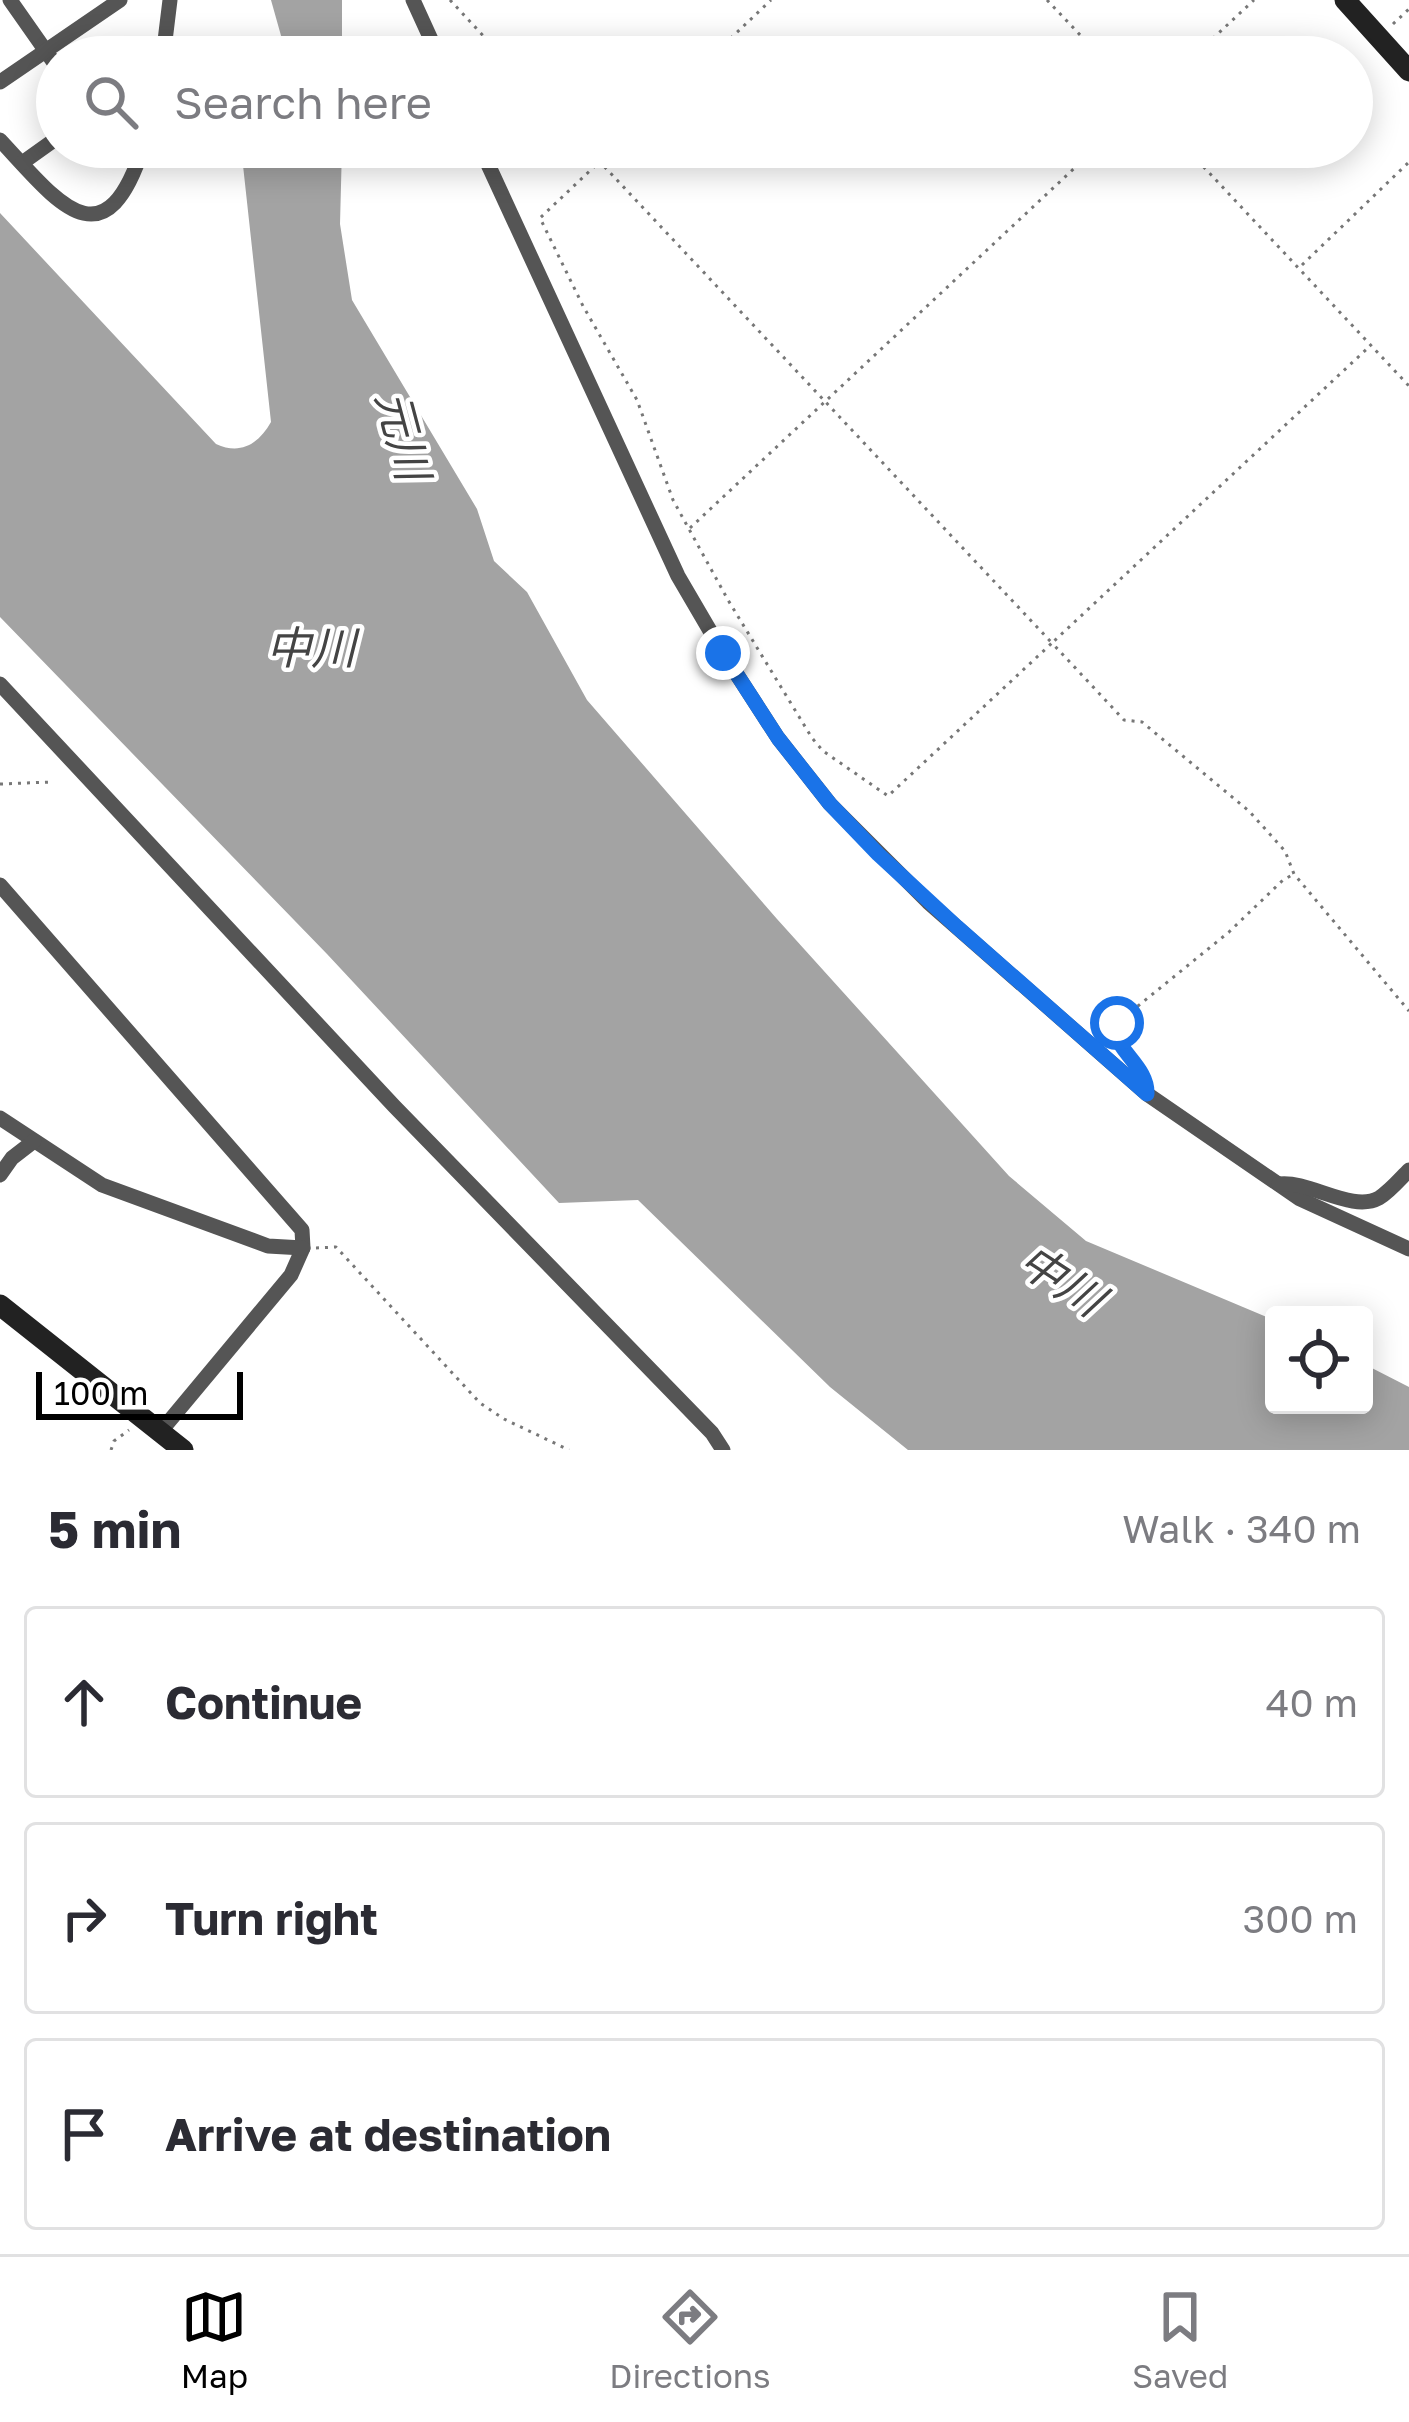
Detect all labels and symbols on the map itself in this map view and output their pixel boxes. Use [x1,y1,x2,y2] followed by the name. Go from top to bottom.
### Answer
[366,385,443,489] water label: 元川
[266,620,360,674] water label: 中川
[696,626,750,680] route end
[1090,996,1144,1050] route start
[1010,1232,1118,1328] water label: 中川
[36,1366,243,1419] scale bar

